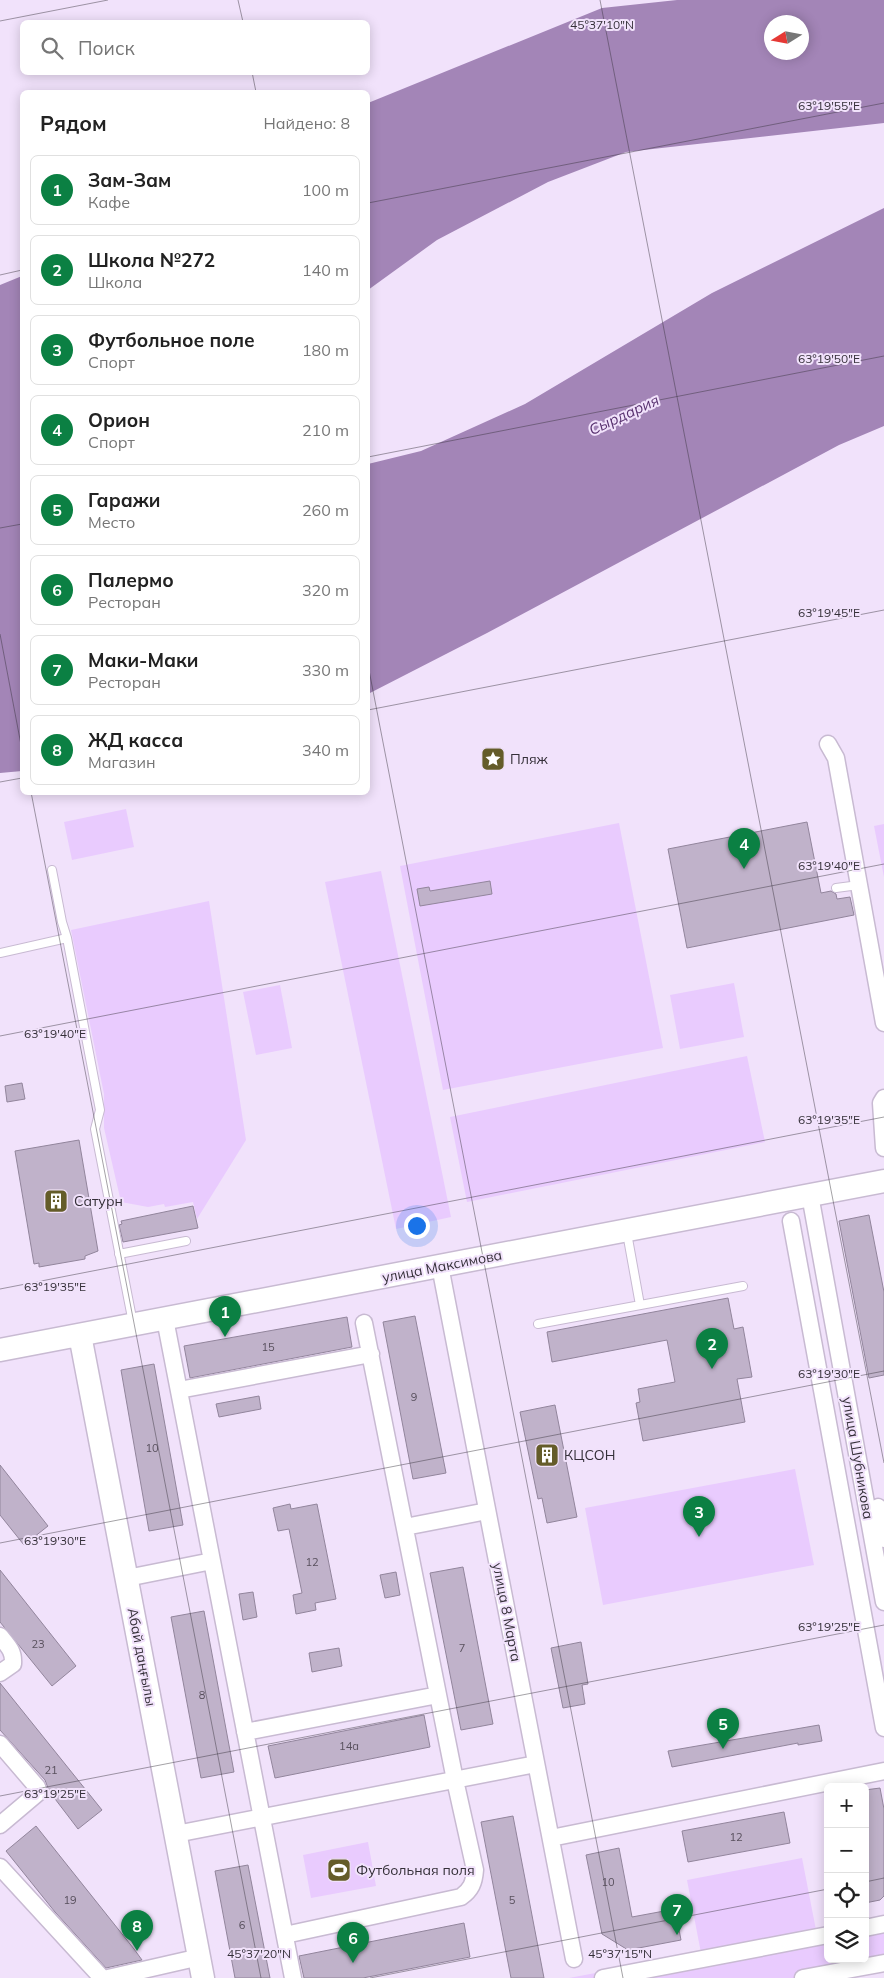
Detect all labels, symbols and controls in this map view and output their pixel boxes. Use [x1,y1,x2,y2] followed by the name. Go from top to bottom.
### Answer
[764,15,809,60] north arrow
[570,17,634,32] text: 45°37'10"N
[20,20,370,75] search box
[38,34,66,62] icon: search
[78,36,135,60] text: Поиск
[798,98,860,113] text: 63°19'55"E
[40,110,107,136] text: Рядом
[264,113,350,133] text: Найдено: 8
[88,168,171,192] text: Зам-Зам
[52,180,62,200] text: 1
[302,180,349,200] text: 100 m
[88,192,130,212] text: Кафе
[88,248,215,272] text: Школа №272
[52,260,62,280] text: 2
[302,260,349,280] text: 140 m
[88,272,142,292] text: Школа
[88,328,255,352] text: Футбольное поле
[52,340,62,360] text: 3
[302,340,349,360] text: 180 m
[798,351,860,366] text: 63°19'50"E
[88,352,135,372] text: Спорт
[586,390,662,439] water label: Сырдария
[88,408,150,432] text: Орион
[52,420,62,440] text: 4
[302,420,349,440] text: 210 m
[88,432,135,452] text: Спорт
[88,488,161,512] text: Гаражи
[52,500,62,520] text: 5
[302,500,349,520] text: 260 m
[88,512,135,532] text: Место
[88,568,174,592] text: Палермо
[52,580,62,600] text: 6
[302,580,349,600] text: 320 m
[88,592,161,612] text: Ресторан
[798,605,860,620] text: 63°19'45"E
[88,648,199,672] text: Маки-Маки
[52,660,62,680] text: 7
[302,660,349,680] text: 330 m
[88,672,161,692] text: Ресторан
[88,728,183,752] text: ЖД касса
[52,740,62,760] text: 8
[302,740,349,760] text: 340 m
[480,746,506,772] place icon: Пляж
[510,750,549,768] place label: Пляж
[88,752,156,772] text: Магазин
[728,828,760,869] pin: 4
[798,858,860,873] text: 63°19'40"E
[24,1026,86,1041] text: 63°19'40"E
[798,1112,860,1127] text: 63°19'35"E
[43,1188,69,1214] building icon: Сатурн
[74,1192,123,1210] place label: Сатурн
[404,1213,430,1239] your location
[380,1246,504,1286] street label: улица Максимова
[24,1279,86,1294] text: 63°19'35"E
[209,1296,241,1337] pin: 1
[696,1328,728,1369] pin: 2
[261,1340,275,1354] house number: 15
[798,1366,860,1381] text: 63°19'30"E
[411,1390,417,1404] house number: 9
[838,1395,878,1521] street label: улица Шубникова
[145,1441,159,1455] house number: 10
[534,1442,560,1468] building icon: КЦСОН
[564,1446,615,1464] place label: КЦСОН
[683,1496,715,1537] pin: 3
[24,1533,86,1548] text: 63°19'30"E
[305,1555,319,1569] house number: 12
[489,1561,525,1663] street label: улица 8 Марта
[124,1606,160,1708] street label: Абай даңғылы
[798,1619,860,1634] text: 63°19'25"E
[31,1637,45,1651] house number: 23
[459,1641,465,1655] house number: 7
[199,1688,206,1702] house number: 8
[707,1708,739,1749] pin: 5
[339,1739,359,1753] house number: 14а
[44,1763,58,1777] house number: 21
[824,1783,869,1963] map controls
[824,1783,869,1828] button: +
[24,1786,86,1801] text: 63°19'25"E
[824,1828,869,1873] button: −
[729,1830,743,1844] house number: 12
[326,1857,352,1883] sports icon: Футбольная поля
[356,1861,475,1879] place label: Футбольная поля
[824,1873,869,1918] button: locate
[601,1875,615,1889] house number: 10
[63,1893,77,1907] house number: 19
[509,1893,516,1907] house number: 5
[661,1894,693,1935] pin: 7
[121,1910,153,1951] pin: 8
[239,1918,246,1932] house number: 6
[824,1918,869,1963] button: layers
[337,1922,369,1963] pin: 6
[227,1946,291,1961] text: 45°37'20"N
[588,1946,652,1961] text: 45°37'15"N

